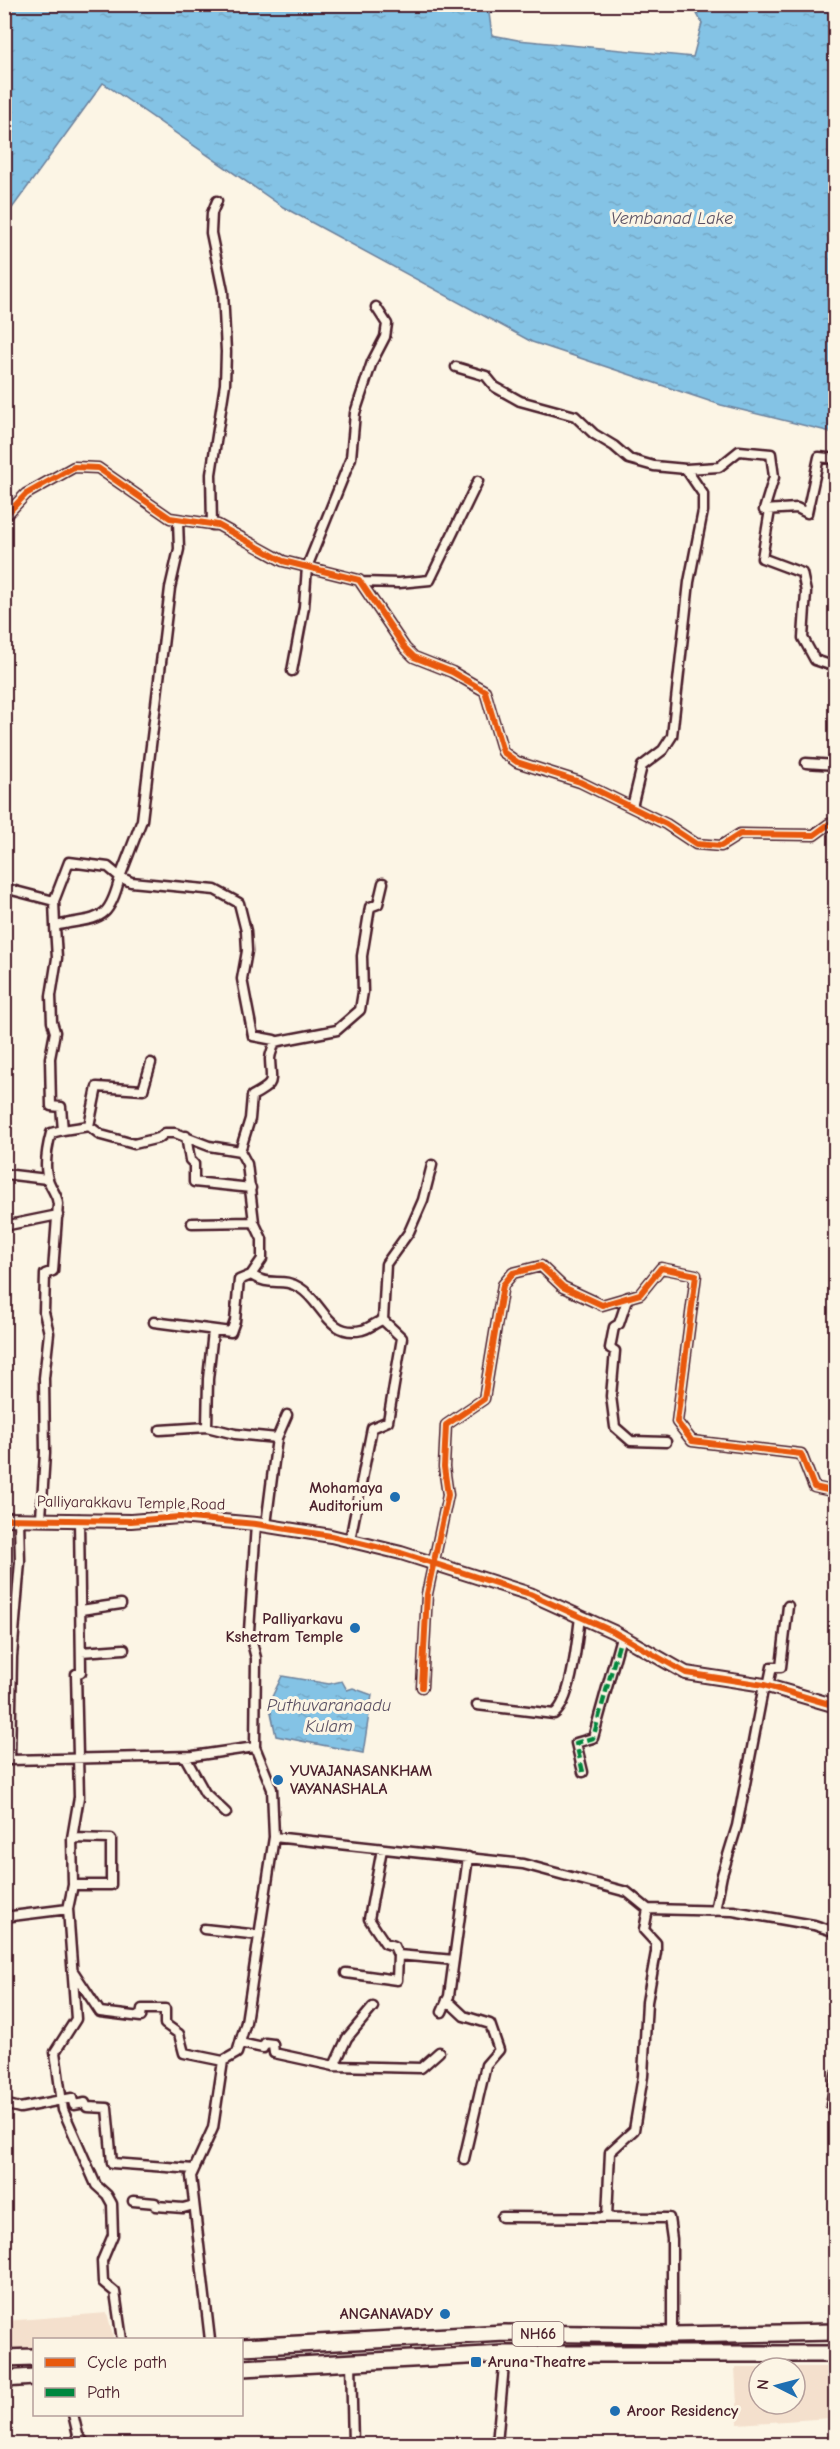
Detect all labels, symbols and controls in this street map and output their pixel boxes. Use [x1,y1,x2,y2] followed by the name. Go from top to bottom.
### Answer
[611,208,733,229] water label: Vembanad Lake
[309,1479,383,1515] place label: Mohamaya Auditorium
[388,1490,402,1504] marker: Mohamaya Auditorium
[37,1492,225,1514] street label: Palliyarakkavu Temple Road
[225,1610,343,1646] place label: Palliyarkavu Kshetram Temple
[348,1621,362,1635] marker: Palliyarkavu Kshetram Temple
[267,1695,391,1737] water label: Puthuvaranaadu Kulam
[290,1762,432,1798] place label: YUVAJANASANKHAM VAYANASHALA
[271,1773,285,1787] marker: YUVAJANASANKHAM VAYANASHALA
[340,2305,434,2323] place label: ANGANAVADY
[438,2307,452,2321] marker: ANGANAVADY
[512,2322,564,2346] road number: NH66
[33,2338,243,2416] legend
[87,2352,167,2373] text: Cycle path
[488,2353,586,2371] place label: Aruna Theatre
[469,2355,483,2369] marker: Aruna Theatre
[747,2356,807,2416] north arrow
[754,2378,773,2391] text: N
[87,2382,120,2403] text: Path
[627,2402,739,2420] place label: Aroor Residency
[608,2404,622,2418] marker: Aroor Residency

